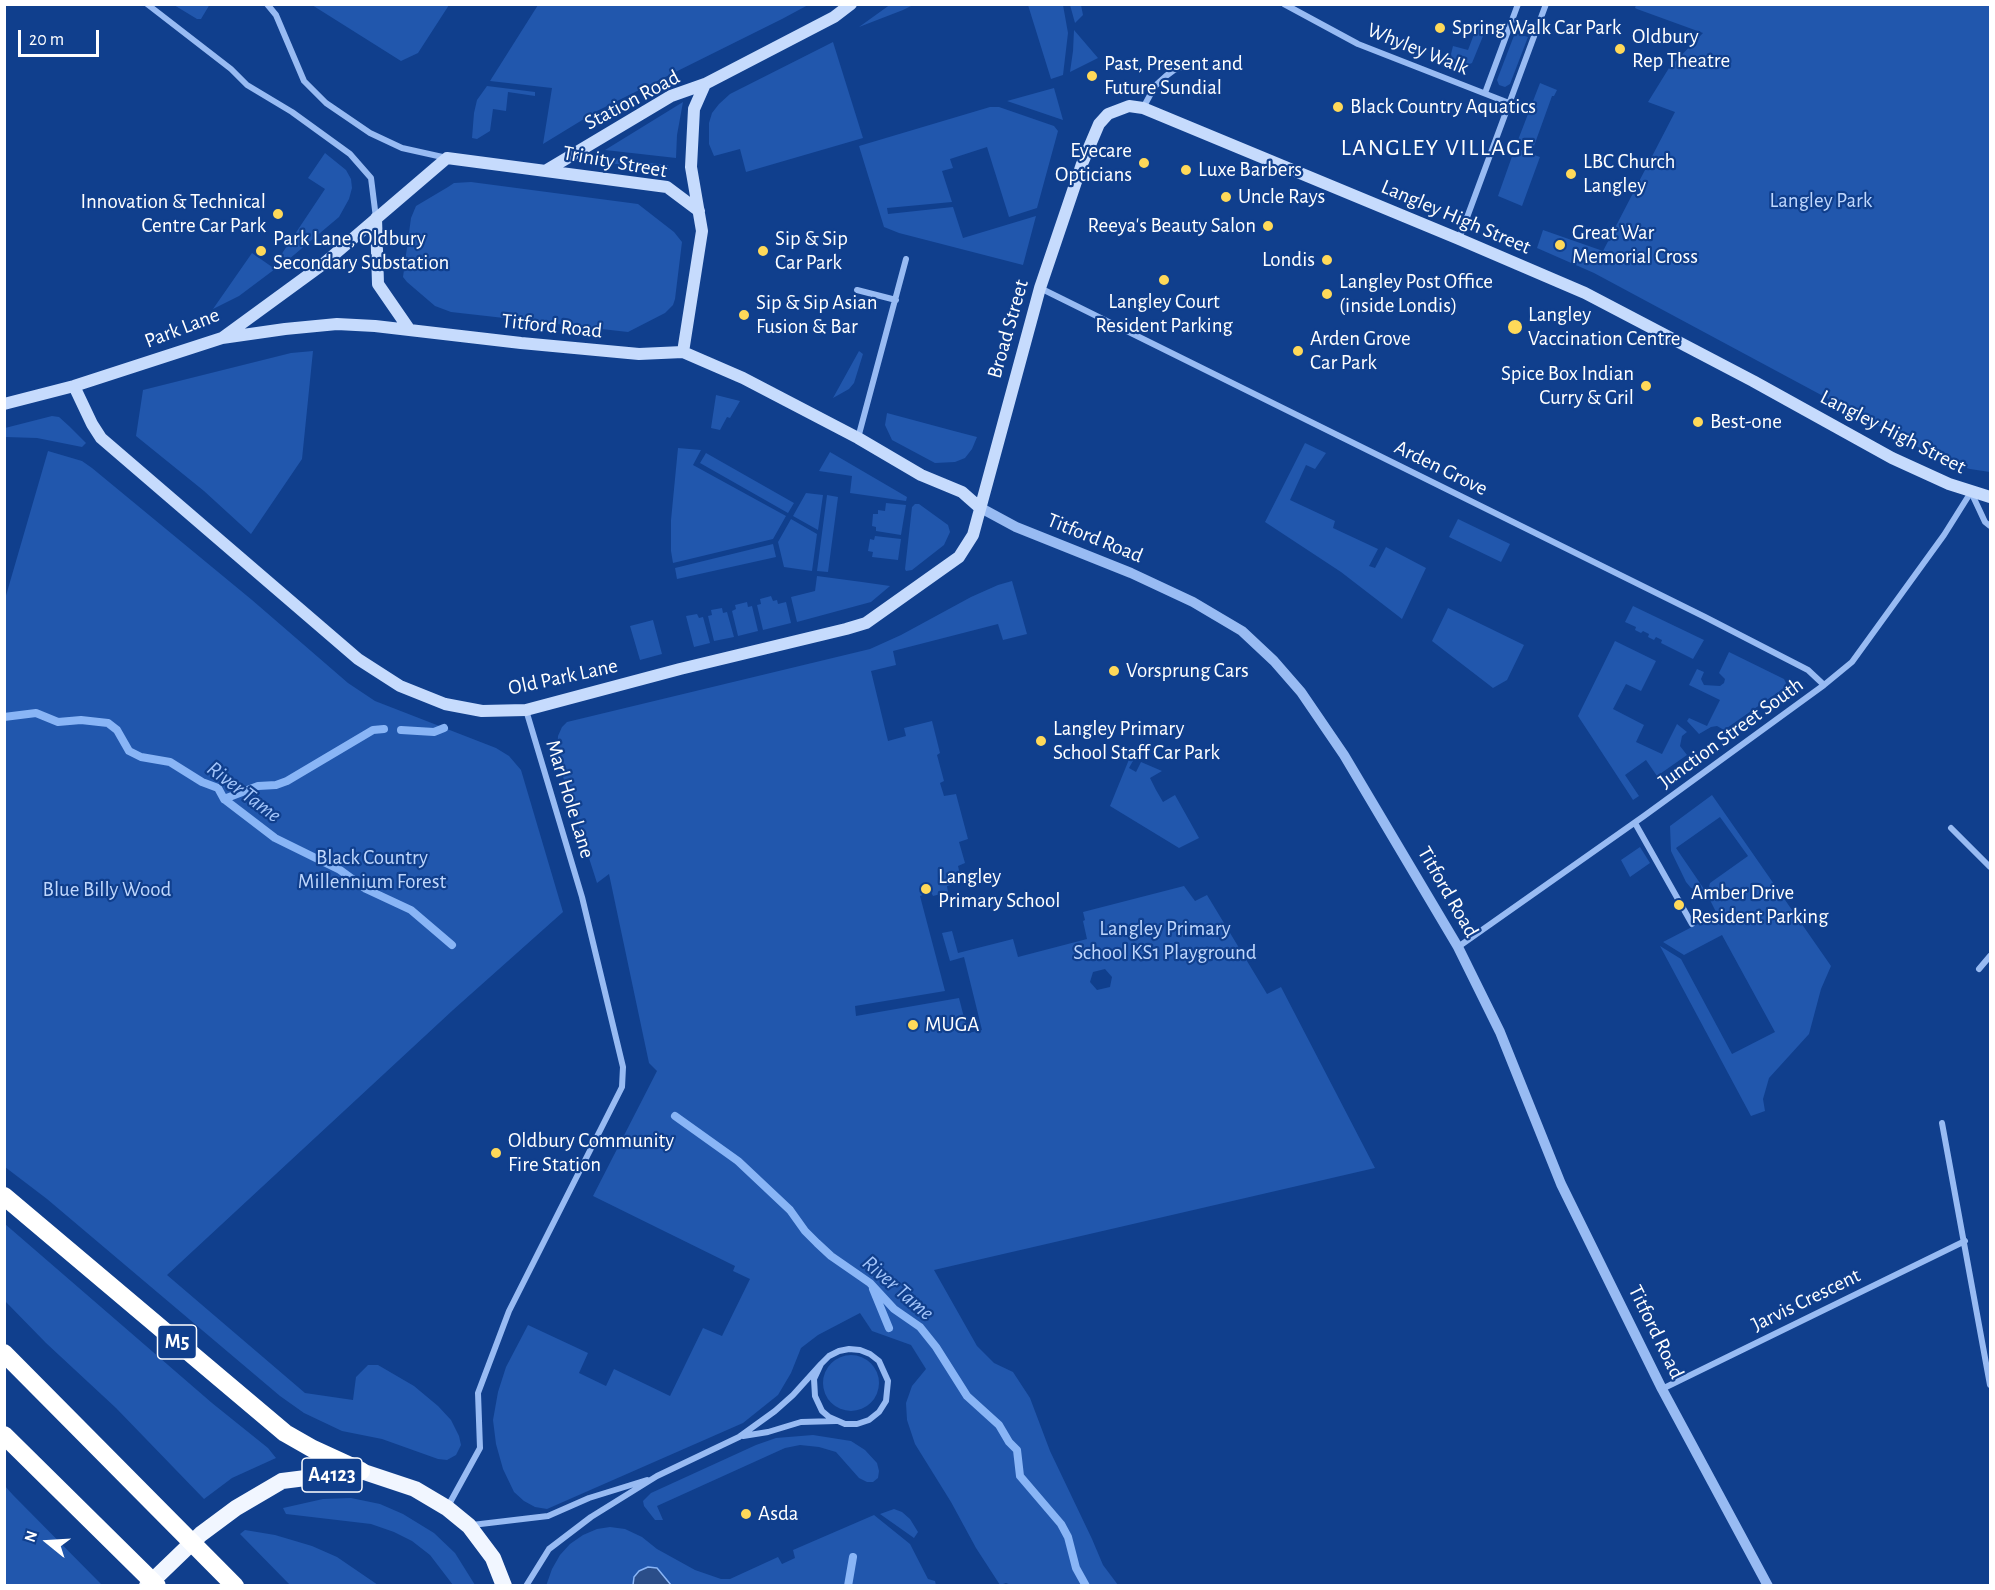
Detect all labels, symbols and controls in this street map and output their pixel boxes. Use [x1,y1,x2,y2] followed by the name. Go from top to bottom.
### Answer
[1452,15,1621,41] place label: Spring Walk Car Park
[1363,17,1473,81] street label: Whyley Walk
[21,18,102,56] scale bar
[1433,21,1447,35] marker: Spring Walk Car Park
[1632,24,1730,74] place label: Oldbury Rep Theatre
[29,31,64,49] text: 20 m
[1613,42,1627,56] marker: Oldbury Rep Theatre
[1104,51,1243,101] place label: Past, Present and Future Sundial
[580,64,684,136] street label: Station Road
[1085,69,1099,83] marker: Past, Present and Future Sundial
[1350,94,1536,120] place label: Black Country Aquatics
[1331,100,1345,114] marker: Black Country Aquatics
[1341,134,1535,162] district label: LANGLEY VILLAGE
[1055,138,1132,188] place label: Eyecare Opticians
[561,140,669,184] street label: Trinity Street
[1583,149,1676,199] place label: LBC Church Langley
[1137,156,1151,170] marker: Eyecare Opticians
[1198,157,1302,183] place label: Luxe Barbers
[1179,163,1193,177] marker: Luxe Barbers
[1564,167,1578,181] marker: LBC Church Langley
[1377,174,1535,260] street label: Langley High Street
[1238,184,1325,210] place label: Uncle Rays
[1770,188,1872,214] park label: Langley Park
[81,189,266,239] place label: Innovation & Technical Centre Car Park
[1219,190,1233,204] marker: Uncle Rays
[271,207,285,221] marker: Innovation & Technical Centre Car Park
[1088,213,1256,239] place label: Reeya's Beauty Salon
[1261,219,1275,233] marker: Reeya's Beauty Salon
[1572,220,1698,270] place label: Great War Memorial Cross
[273,226,449,276] place label: Park Lane, Oldbury Secondary Substation
[775,226,848,276] place label: Sip & Sip Car Park
[1553,238,1567,252] marker: Great War Memorial Cross
[254,244,268,258] marker: Park Lane, Oldbury Secondary Substation
[756,244,770,258] marker: Sip & Sip Car Park
[1262,247,1315,273] place label: Londis
[1320,253,1334,267] marker: Londis
[1339,269,1493,319] place label: Langley Post Office (inside Londis)
[1157,273,1171,287] marker: Langley Court Resident Parking
[982,277,1034,381] street label: Broad Street
[1320,287,1334,301] marker: Langley Post Office (inside Londis)
[1095,289,1233,339] place label: Langley Court Resident Parking
[756,290,878,340] place label: Sip & Sip Asian Fusion & Bar
[141,302,223,354] street label: Park Lane
[1528,302,1681,352] place label: Langley Vaccination Centre
[500,308,604,344] street label: Titford Road
[737,308,751,322] marker: Sip & Sip Asian Fusion & Bar
[1506,318,1524,336] marker: Langley Vaccination Centre
[1310,326,1411,376] place label: Arden Grove Car Park
[1291,344,1305,358] marker: Arden Grove Car Park
[1501,361,1634,411] place label: Spice Box Indian Curry & Gril
[1639,379,1653,393] marker: Spice Box Indian Curry & Gril
[1816,384,1970,480] street label: Langley High Street
[1710,409,1782,435] place label: Best-one
[1691,415,1705,429] marker: Best-one
[1390,435,1492,501] street label: Arden Grove
[1043,507,1147,569] street label: Titford Road
[506,653,620,701] street label: Old Park Lane
[1126,658,1249,684] place label: Vorsprung Cars
[1107,664,1121,678] marker: Vorsprung Cars
[1654,672,1808,794] street label: Junction Street South
[1053,716,1220,766] place label: Langley Primary School Staff Car Park
[1034,734,1048,748] marker: Langley Primary School Staff Car Park
[540,737,600,861] street label: Marl Hole Lane
[202,755,286,829] water label: River Tame
[1412,842,1484,942] street label: Titford Road
[298,845,446,895] park label: Black Country Millennium Forest
[938,864,1061,914] place label: Langley Primary School
[43,877,171,903] park label: Blue Billy Wood
[1691,880,1828,930] place label: Amber Drive Resident Parking
[919,882,933,896] marker: Langley Primary School
[1672,898,1686,912] marker: Amber Drive Resident Parking
[1073,916,1257,966] park label: Langley Primary School KS1 Playground
[925,1012,979,1038] place label: MUGA
[906,1018,920,1032] marker: MUGA
[508,1128,674,1178] place label: Oldbury Community Fire Station
[489,1146,503,1160] marker: Oldbury Community Fire Station
[857,1250,939,1326] water label: River Tame
[1748,1263,1864,1337] street label: Jarvis Crescent
[1623,1281,1689,1383] street label: Titford Road
[158,1325,196,1359] road number: M5
[302,1458,362,1492] road number: A4123
[758,1501,798,1527] place label: Asda
[739,1507,753,1521] marker: Asda
[18,1512,78,1572] north arrow
[22,1529,40,1544] text: N

